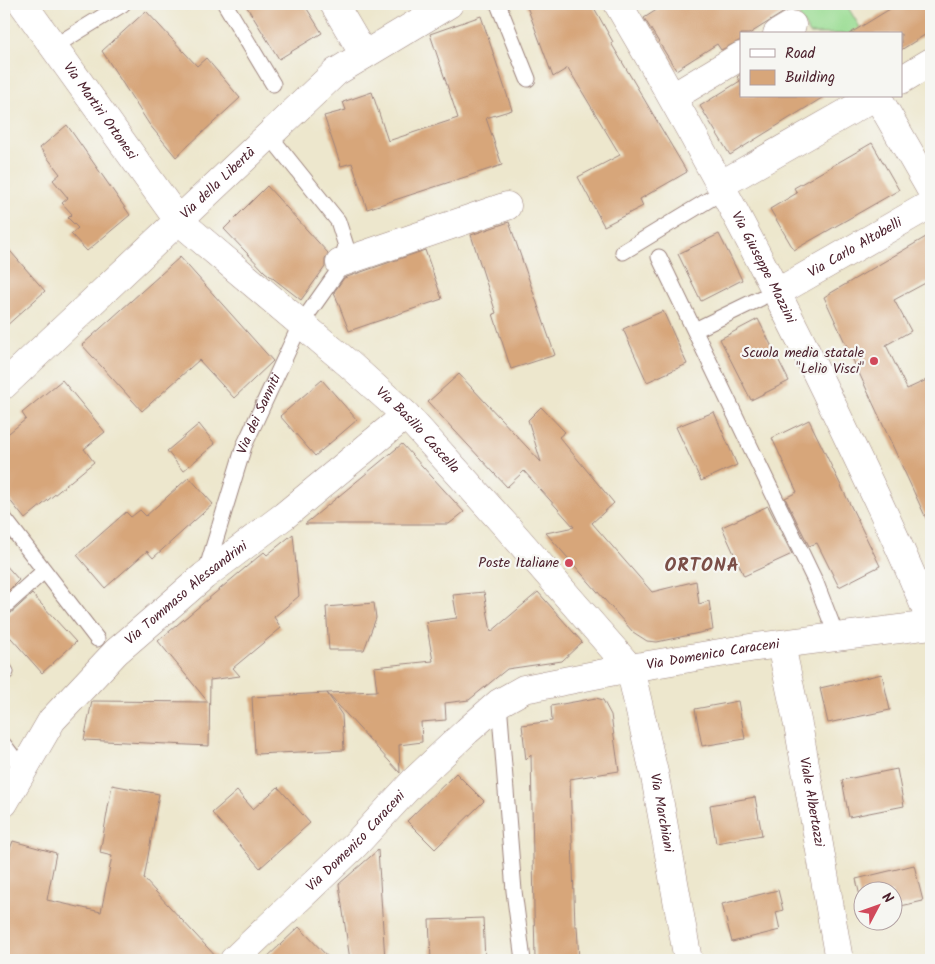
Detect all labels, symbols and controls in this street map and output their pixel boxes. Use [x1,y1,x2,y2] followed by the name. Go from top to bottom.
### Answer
[740,32,902,98] legend
[785,42,816,66] text: Road
[57,58,143,165] street label: Via Martiri Ortonesi
[785,66,835,90] text: Building
[175,142,261,225] street label: Via della Libertà
[725,208,802,328] street label: Via Giuseppe Mazzini
[804,211,907,283] street label: Via Carlo Altobelli
[742,342,865,380] place label: Scuola media statale "Lelio Visci"
[868,355,880,367] marker: Scuola media statale "Lelio Visci"
[231,370,287,457] street label: Via dei Sanniti
[371,382,465,479] street label: Via Basilio Cascella
[120,535,253,651] street label: Via Tommaso Alessandrini
[664,551,740,581] district label: ORTONA
[478,552,560,574] place label: Poste Italiane
[563,557,575,569] marker: Poste Italiane
[645,633,781,676] street label: Via Domenico Caraceni
[793,755,830,849] street label: Viale Albertazzi
[644,772,679,855] street label: Via Marchiani
[301,785,411,897] street label: Via Domenico Caraceni
[852,882,902,932] north arrow
[876,888,898,909] text: N

